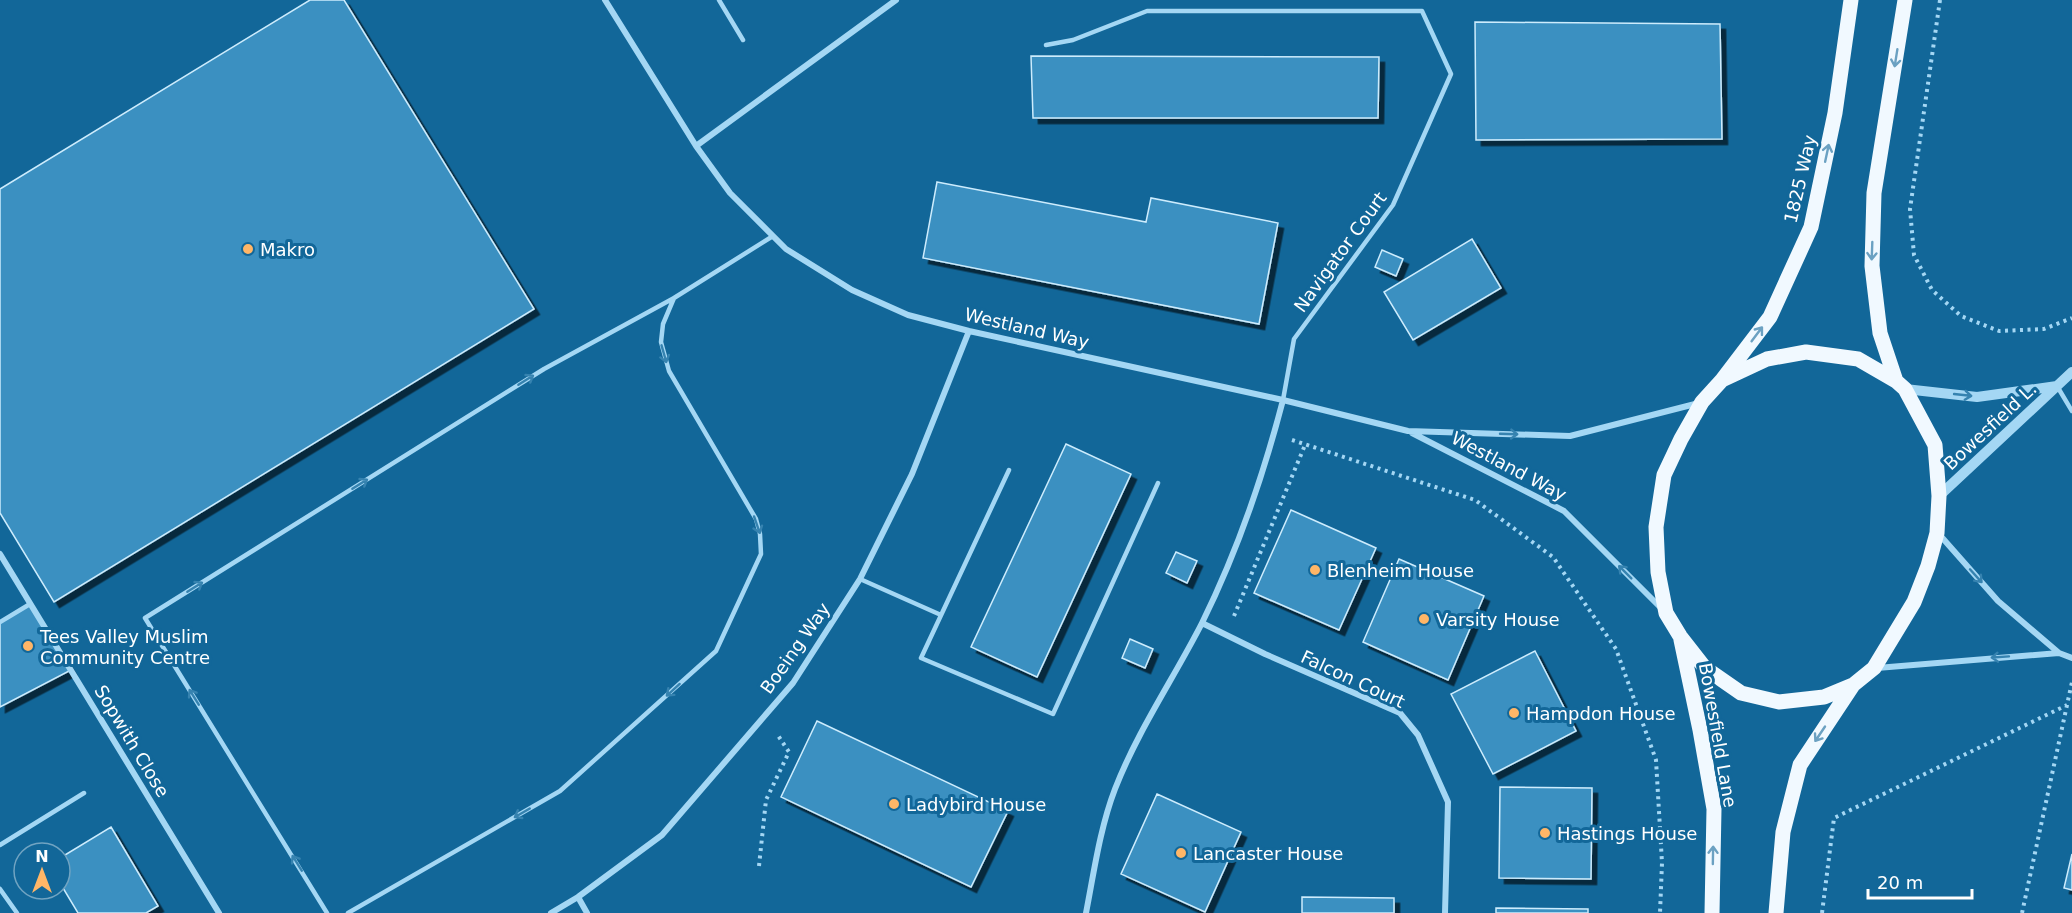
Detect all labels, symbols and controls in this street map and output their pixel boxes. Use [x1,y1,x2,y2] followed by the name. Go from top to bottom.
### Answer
[1890,47,1901,67] one-way arrow
[1780,133,1820,225] street label: 1825 Way
[1822,144,1833,164] one-way arrow
[1289,188,1391,316] street label: Navigator Court
[260,239,315,260] place label: Makro
[1867,241,1878,261] one-way arrow
[241,242,255,256] marker: Makro
[963,303,1092,353] street label: Westland Way
[1751,326,1764,342] one-way arrow
[659,344,670,363] one-way arrow
[517,374,534,386] one-way arrow
[1939,378,2041,474] street label: Bowesfield L.
[1953,390,1973,401] one-way arrow
[1448,427,1570,505] street label: Westland Way
[1498,429,1518,440] one-way arrow
[351,477,368,489] one-way arrow
[752,515,763,534] one-way arrow
[1327,560,1474,581] place label: Blenheim House
[1308,563,1322,577] marker: Blenheim House
[1617,564,1632,579] one-way arrow
[1969,568,1983,583] one-way arrow
[186,580,203,593] one-way arrow
[756,598,834,698] street label: Boeing Way
[1436,609,1560,630] place label: Varsity House
[1417,612,1431,626] marker: Varsity House
[39,626,210,668] place label: Tees Valley Muslim Community Centre
[21,639,35,653] marker: Tees Valley Muslim Community Centre
[1298,646,1408,712] street label: Falcon Court
[1991,652,2011,663] one-way arrow
[1695,661,1741,809] street label: Bowesfield Lane
[90,681,174,801] street label: Sopwith Close
[665,683,680,697] one-way arrow
[188,689,200,706] one-way arrow
[1526,703,1676,724] place label: Hampdon House
[1507,706,1521,720] marker: Hampdon House
[1814,725,1826,742] one-way arrow
[906,794,1046,815] place label: Ladybird House
[887,797,901,811] marker: Ladybird House
[514,807,531,819] one-way arrow
[1557,823,1697,844] place label: Hastings House
[1538,826,1552,840] marker: Hastings House
[12,841,72,901] north arrow
[1193,843,1343,864] place label: Lancaster House
[1707,845,1719,865] one-way arrow
[1174,846,1188,860] marker: Lancaster House
[35,847,49,866] text: N
[290,855,302,872] one-way arrow
[1868,862,1972,900] scale bar
[1877,872,1923,893] text: 20 m

